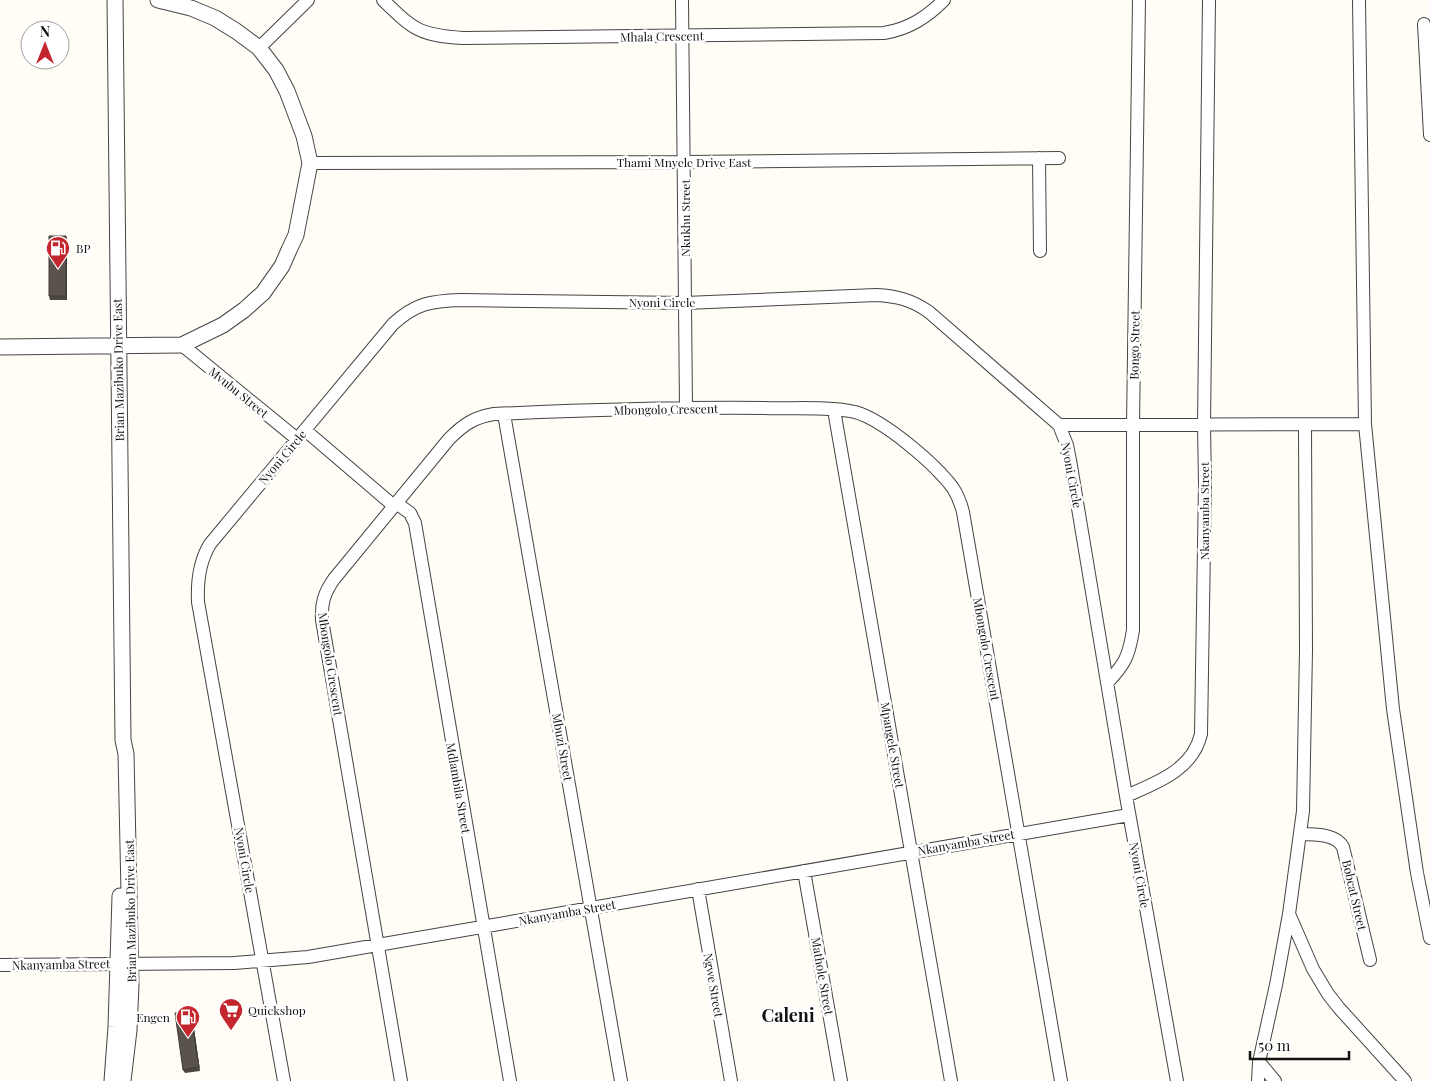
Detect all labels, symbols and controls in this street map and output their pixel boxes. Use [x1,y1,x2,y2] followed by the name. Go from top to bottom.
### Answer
[20,20,70,70] north arrow
[40,22,50,41] text: N
[620,27,705,45] street label: Mhala Crescent
[617,154,752,170] street label: Thami Mnyele Drive East
[677,179,693,257] street label: Nkukhu Street
[45,235,71,269] fuel station icon: BP
[76,240,90,256] place label: BP
[629,294,695,310] street label: Nyoni Circle
[109,298,127,442] street label: Brian Mazibuko Drive East
[1125,310,1143,380] street label: Bongo Street
[206,363,273,421] street label: Mvubu Street
[614,400,719,418] street label: Mbongolo Crescent
[254,426,310,488] street label: Nyoni Circle
[1058,441,1086,509] street label: Nyoni Circle
[1196,461,1212,560] street label: Nkanyamba Street
[970,596,1004,703] street label: Mbongolo Crescent
[315,611,347,718] street label: Mbongolo Crescent
[878,701,909,790] street label: Mpangele Street
[549,712,577,783] street label: Mbuzi Street
[443,741,475,835] street label: Mdlambila Street
[916,825,1016,858] street label: Nkanyamba Street
[231,826,259,894] street label: Nyoni Circle
[121,839,139,983] street label: Brian Mazibuko Drive East
[1126,841,1154,909] street label: Nyoni Circle
[1339,858,1371,933] street label: Bobcat Street
[517,895,617,928] street label: Nkanyamba Street
[808,936,838,1017] street label: Mathole Street
[700,952,728,1019] street label: Ngwe Street
[12,955,111,973] street label: Nkanyamba Street
[218,997,244,1031] supermarket icon: Quickshop
[248,1002,306,1018] place label: Quickshop
[761,1003,815,1027] district label: Caleni
[175,1004,201,1038] fuel station icon: Engen
[136,1009,170,1025] place label: Engen
[1250,1028,1349,1060] scale bar
[1258,1035,1291,1055] text: 50 m

